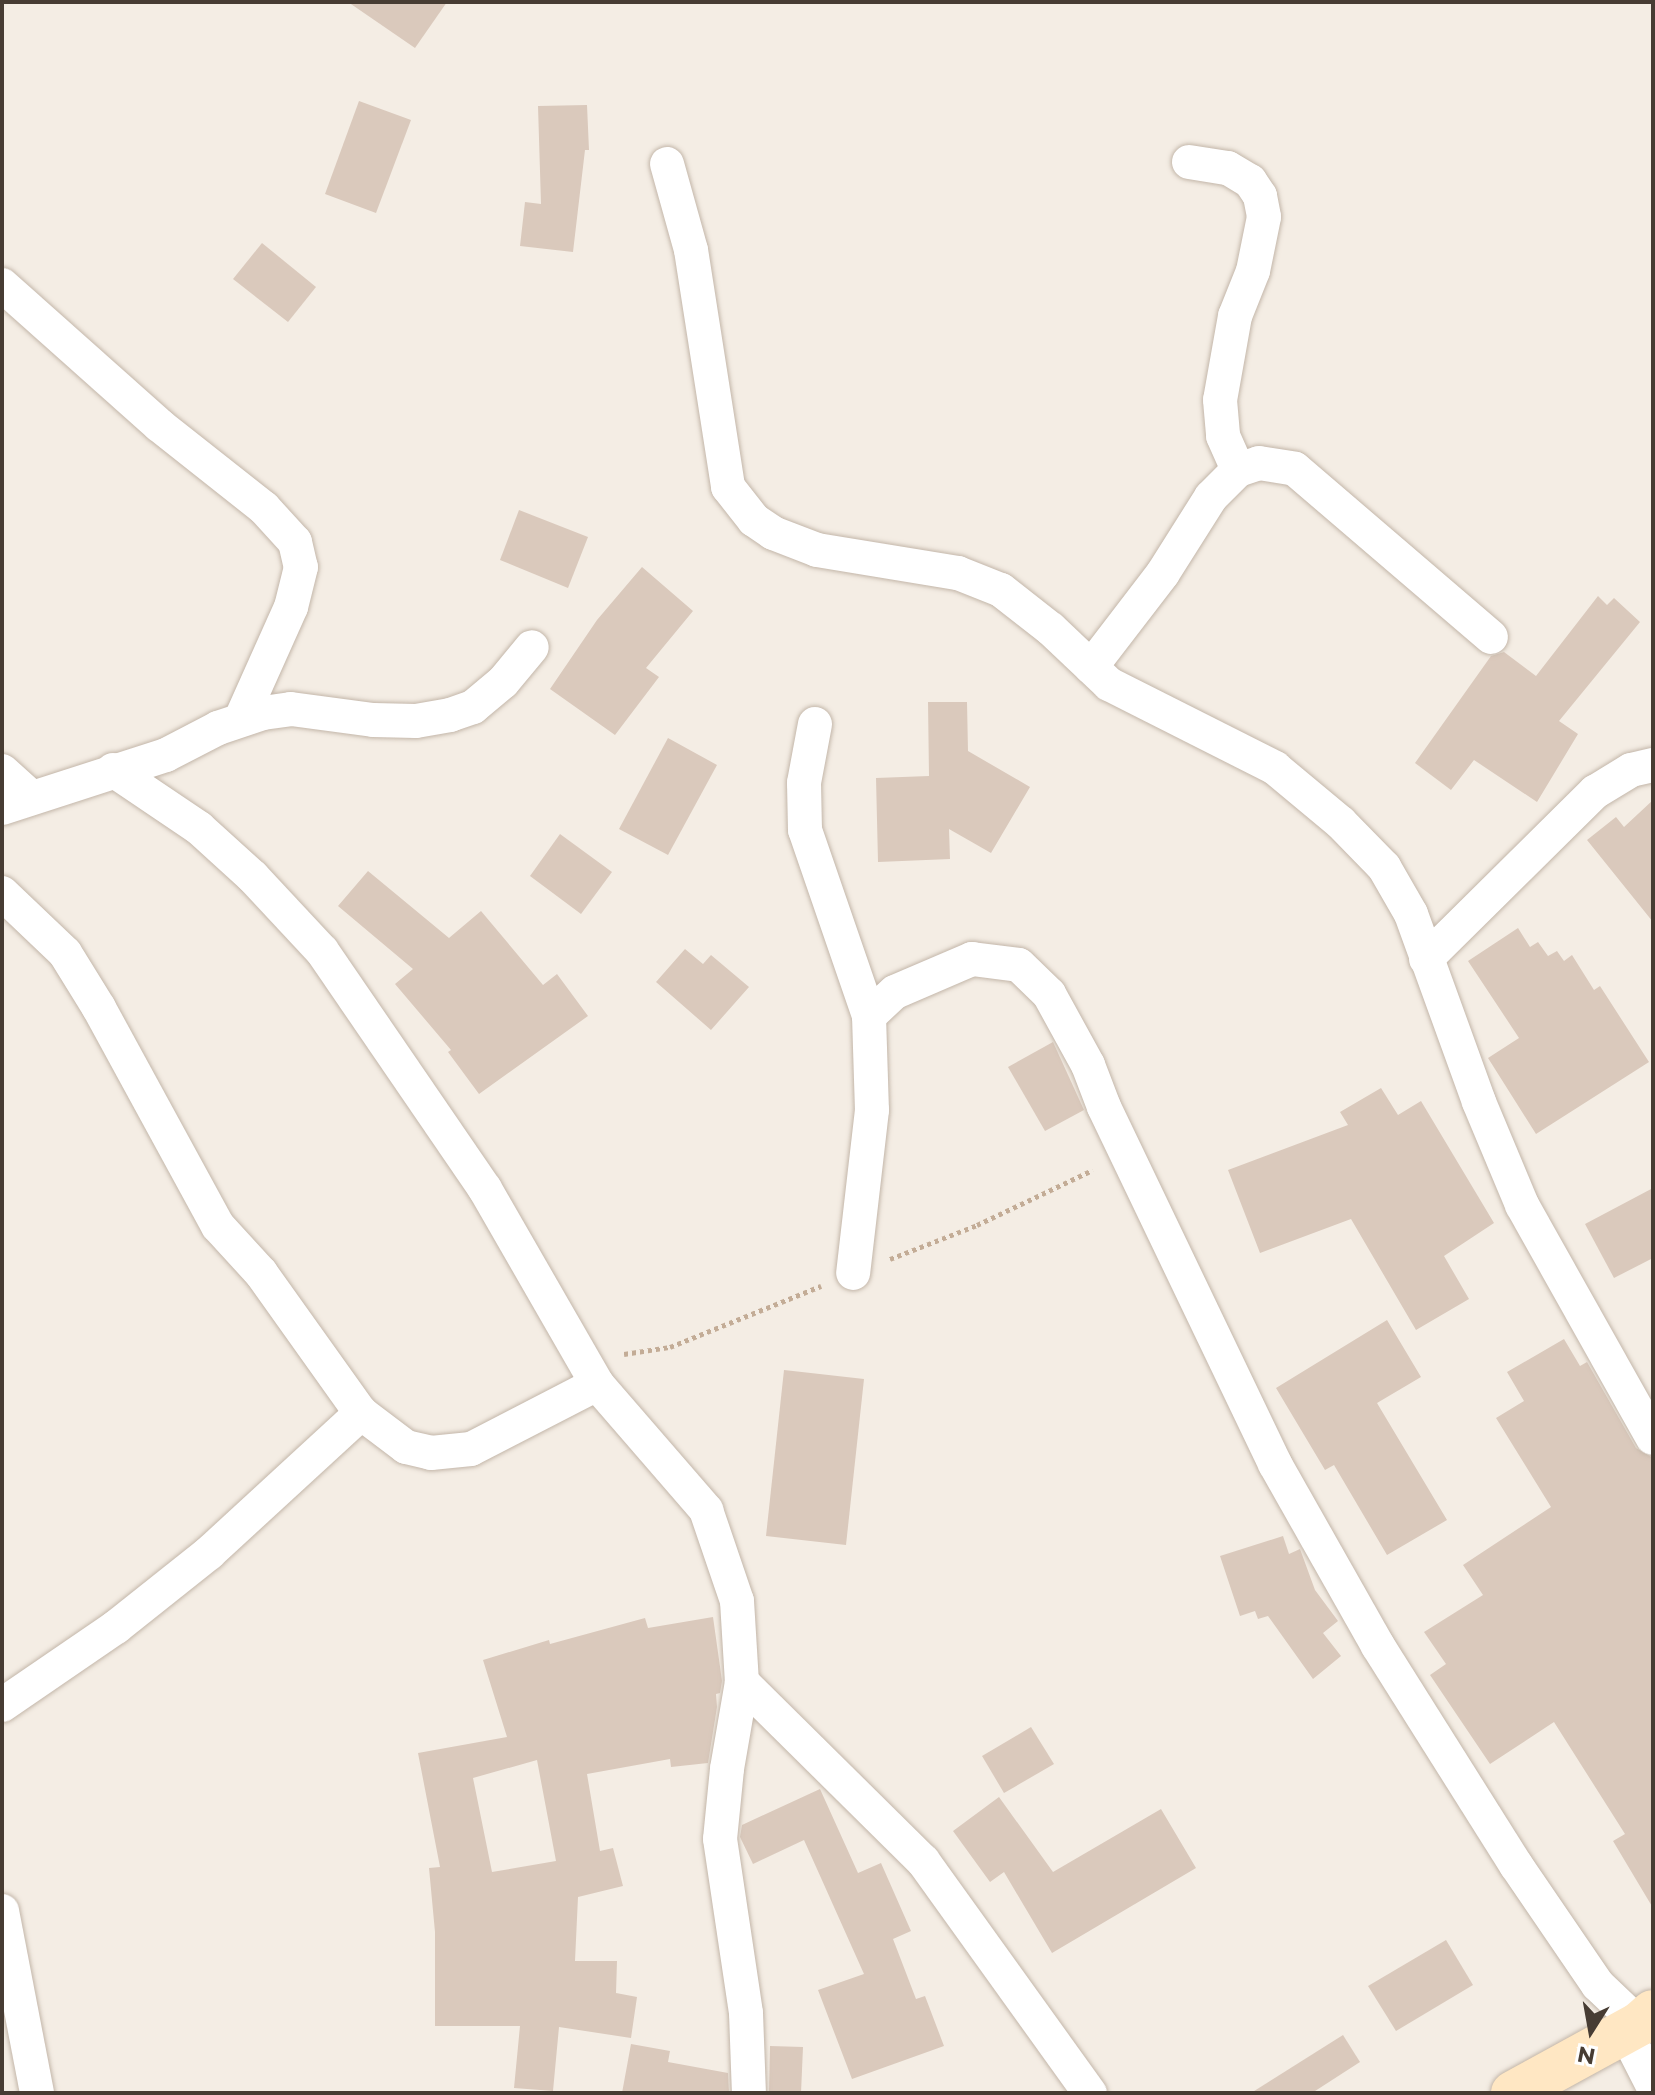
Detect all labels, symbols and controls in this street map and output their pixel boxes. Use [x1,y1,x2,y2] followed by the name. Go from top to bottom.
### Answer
[1551,1991,1631,2071] north arrow
[1575,2040,1598,2070] text: N

